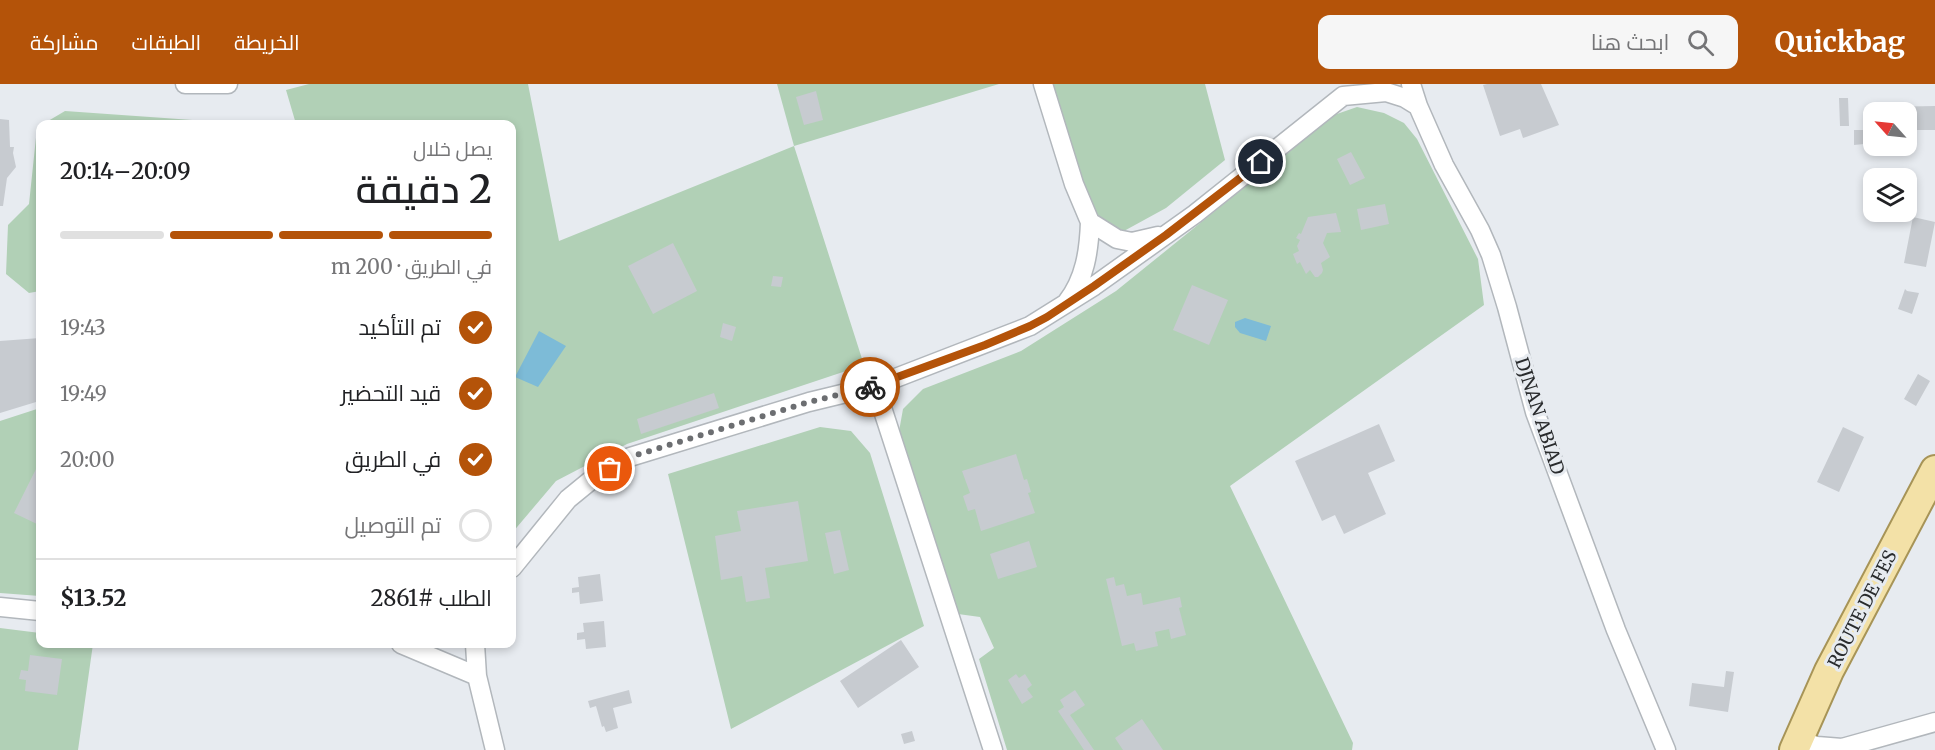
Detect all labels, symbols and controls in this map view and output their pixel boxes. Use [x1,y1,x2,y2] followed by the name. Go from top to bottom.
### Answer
[1318,15,1738,69] search box
[1774,24,1905,60] text: Quickbag
[1684,26,1717,59] icon: search
[1591,28,1669,56] text: ابحث هنا
[30,29,99,56] text: مشاركة
[132,29,201,56] text: الطبقات
[234,29,300,56] text: الخريطة
[1863,102,1917,156] north arrow
[1863,102,1917,222] map controls
[413,136,492,161] text: يصل خلال
[1235,136,1286,187] pin
[1244,145,1277,178] icon: home
[60,157,191,185] text: 20:09–20:14
[356,165,492,214] text: 2 دقيقة
[1863,168,1917,222] button: layers
[331,254,492,279] text: في الطريق · 200 m
[459,311,492,344] icon: check
[358,313,441,341] text: تم التأكيد
[60,315,106,340] text: 19:43
[1510,355,1570,477] street label: DJNAN ABIAD
[840,357,900,417] courier
[854,371,887,404] icon: bike
[459,377,492,410] icon: check
[341,379,441,407] text: قيد التحضير
[60,381,107,406] text: 19:49
[459,443,492,476] icon: check
[584,443,635,494] pin
[345,445,441,473] text: في الطريق
[60,447,115,472] text: 20:00
[593,452,626,485] icon: bag
[344,511,441,539] text: تم التوصيل
[1822,546,1902,672] street label: ROUTE DE FES
[60,584,126,612] text: $13.52
[370,584,492,612] text: الطلب #2861

